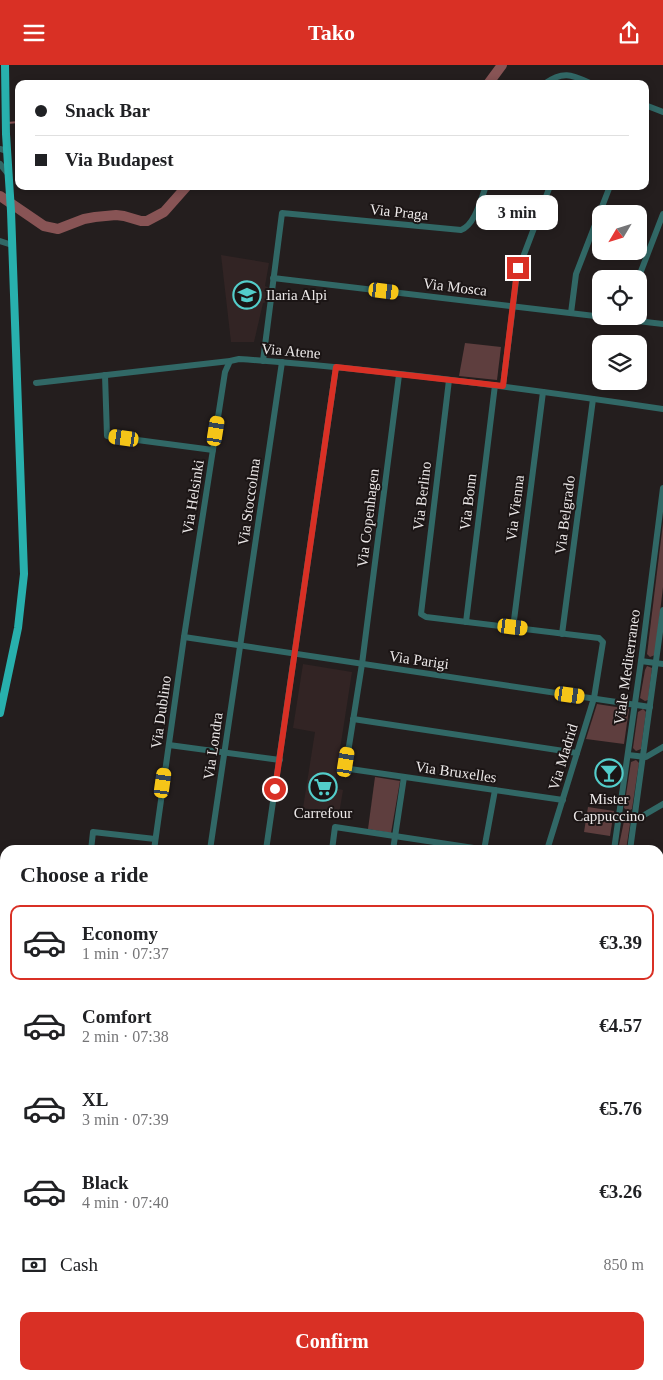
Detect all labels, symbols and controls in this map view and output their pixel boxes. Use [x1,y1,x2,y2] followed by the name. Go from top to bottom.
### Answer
[20,19,48,47] icon: menu
[615,19,643,47] icon: share
[308,20,355,45] text: Tako
[65,100,150,121] text: Snack Bar
[65,149,174,170] text: Via Budapest
[477,195,559,231] callout: 3 min
[369,201,429,223] street label: Via Praga
[498,204,536,221] text: 3 min
[592,205,648,260] north arrow
[592,205,647,390] map controls
[507,257,529,279] route end
[592,270,647,325] button: locate
[422,275,488,299] street label: Via Mosca
[232,280,262,310] school or university icon: Ilaria Alpi
[368,282,399,300] car
[266,287,327,303] place label: Ilaria Alpi
[592,335,647,390] button: layers
[261,340,322,362] street label: Via Atene
[206,415,225,447] car
[108,428,139,448] car
[235,457,263,547] street label: Via Stoccolma
[179,459,207,535] street label: Via Helsinki
[410,461,434,531] street label: Via Berlino
[354,467,382,568] street label: Via Copenhagen
[457,472,479,531] street label: Via Bonn
[503,474,527,542] street label: Via Vienna
[552,475,578,555] street label: Via Belgrado
[611,608,643,726] street label: Viale Mediterraneo
[497,618,528,636] car
[388,648,450,672] street label: Via Parigi
[148,674,174,750] street label: Via Dublino
[554,685,585,705] car
[200,711,226,781] street label: Via Londra
[545,721,581,792] street label: Via Madrid
[336,746,355,778] car
[414,758,498,786] street label: Via Bruxelles
[594,758,624,788] bar icon: Mister Cappuccino
[153,767,172,799] car
[308,772,338,802] supermarket icon: Carrefour
[264,778,286,800] route start
[573,791,645,824] place label: Mister Cappuccino
[294,805,352,821] place label: Carrefour
[20,862,148,887] text: Choose a ride
[22,920,67,965] icon: car
[82,923,158,944] text: Economy
[599,932,642,953] text: €3.39
[82,945,169,962] text: 1 min · 07:37
[22,1003,67,1048] icon: car
[82,1006,152,1027] text: Comfort
[599,1015,642,1036] text: €4.57
[82,1028,169,1045] text: 2 min · 07:38
[22,1086,67,1131] icon: car
[82,1089,108,1110] text: XL
[599,1098,642,1119] text: €5.76
[82,1111,169,1128] text: 3 min · 07:39
[22,1169,67,1214] icon: car
[82,1172,128,1193] text: Black
[599,1181,642,1202] text: €3.26
[82,1194,169,1211] text: 4 min · 07:40
[20,1251,48,1279] icon: cash
[60,1254,98,1275] text: Cash
[604,1256,644,1273] text: 850 m
[20,1312,644,1370] button: Confirm

